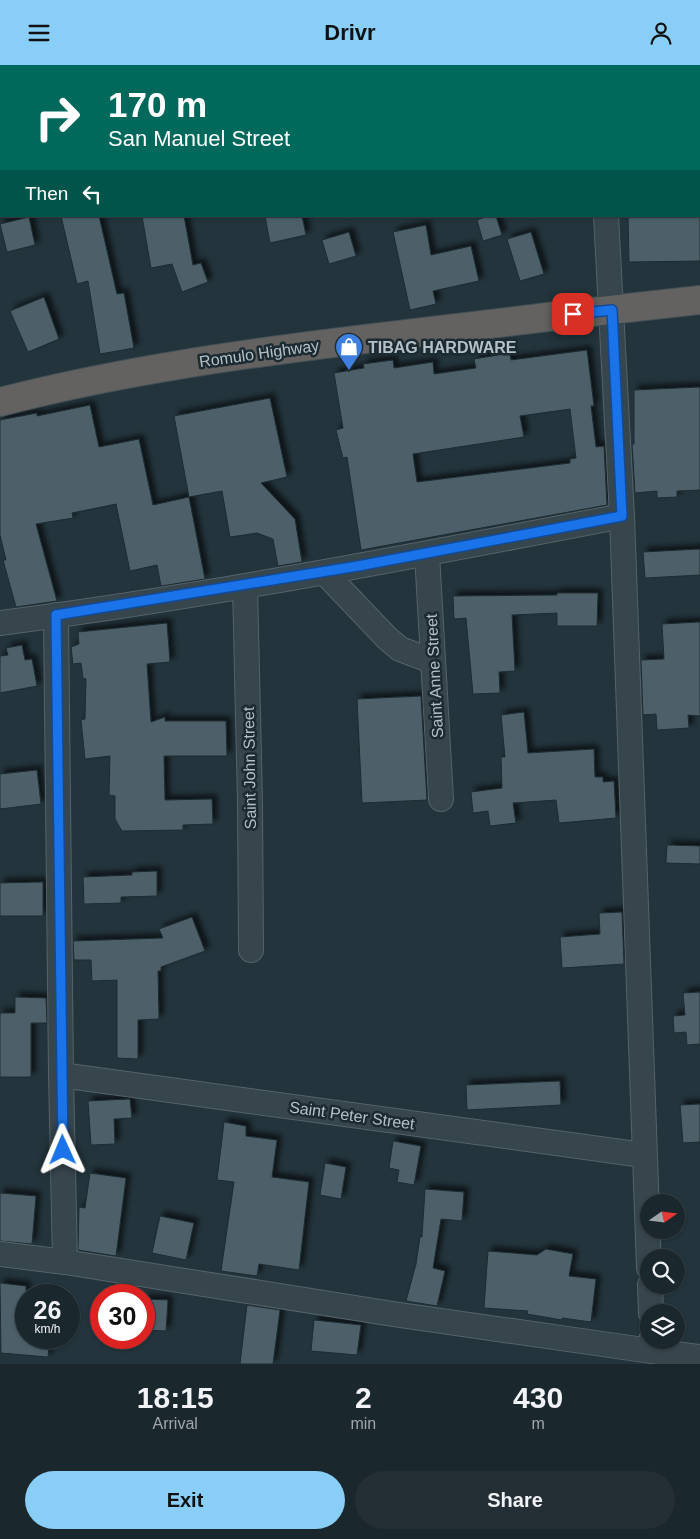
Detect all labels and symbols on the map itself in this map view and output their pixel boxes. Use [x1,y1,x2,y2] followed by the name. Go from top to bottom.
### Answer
[552,293,594,335] pin
[334,332,364,371] shop icon: TIBAG HARDWARE
[198,337,320,370] street label: Romulo Highway
[368,339,517,356] place label: TIBAG HARDWARE
[423,613,446,739] street label: Saint Anne Street
[240,706,259,830] street label: Saint John Street
[288,1098,416,1133] street label: Saint Peter Street
[36,1123,88,1175] position arrow
[640,1194,685,1239] north arrow
[90,1284,155,1349] speed limit sign: 30

